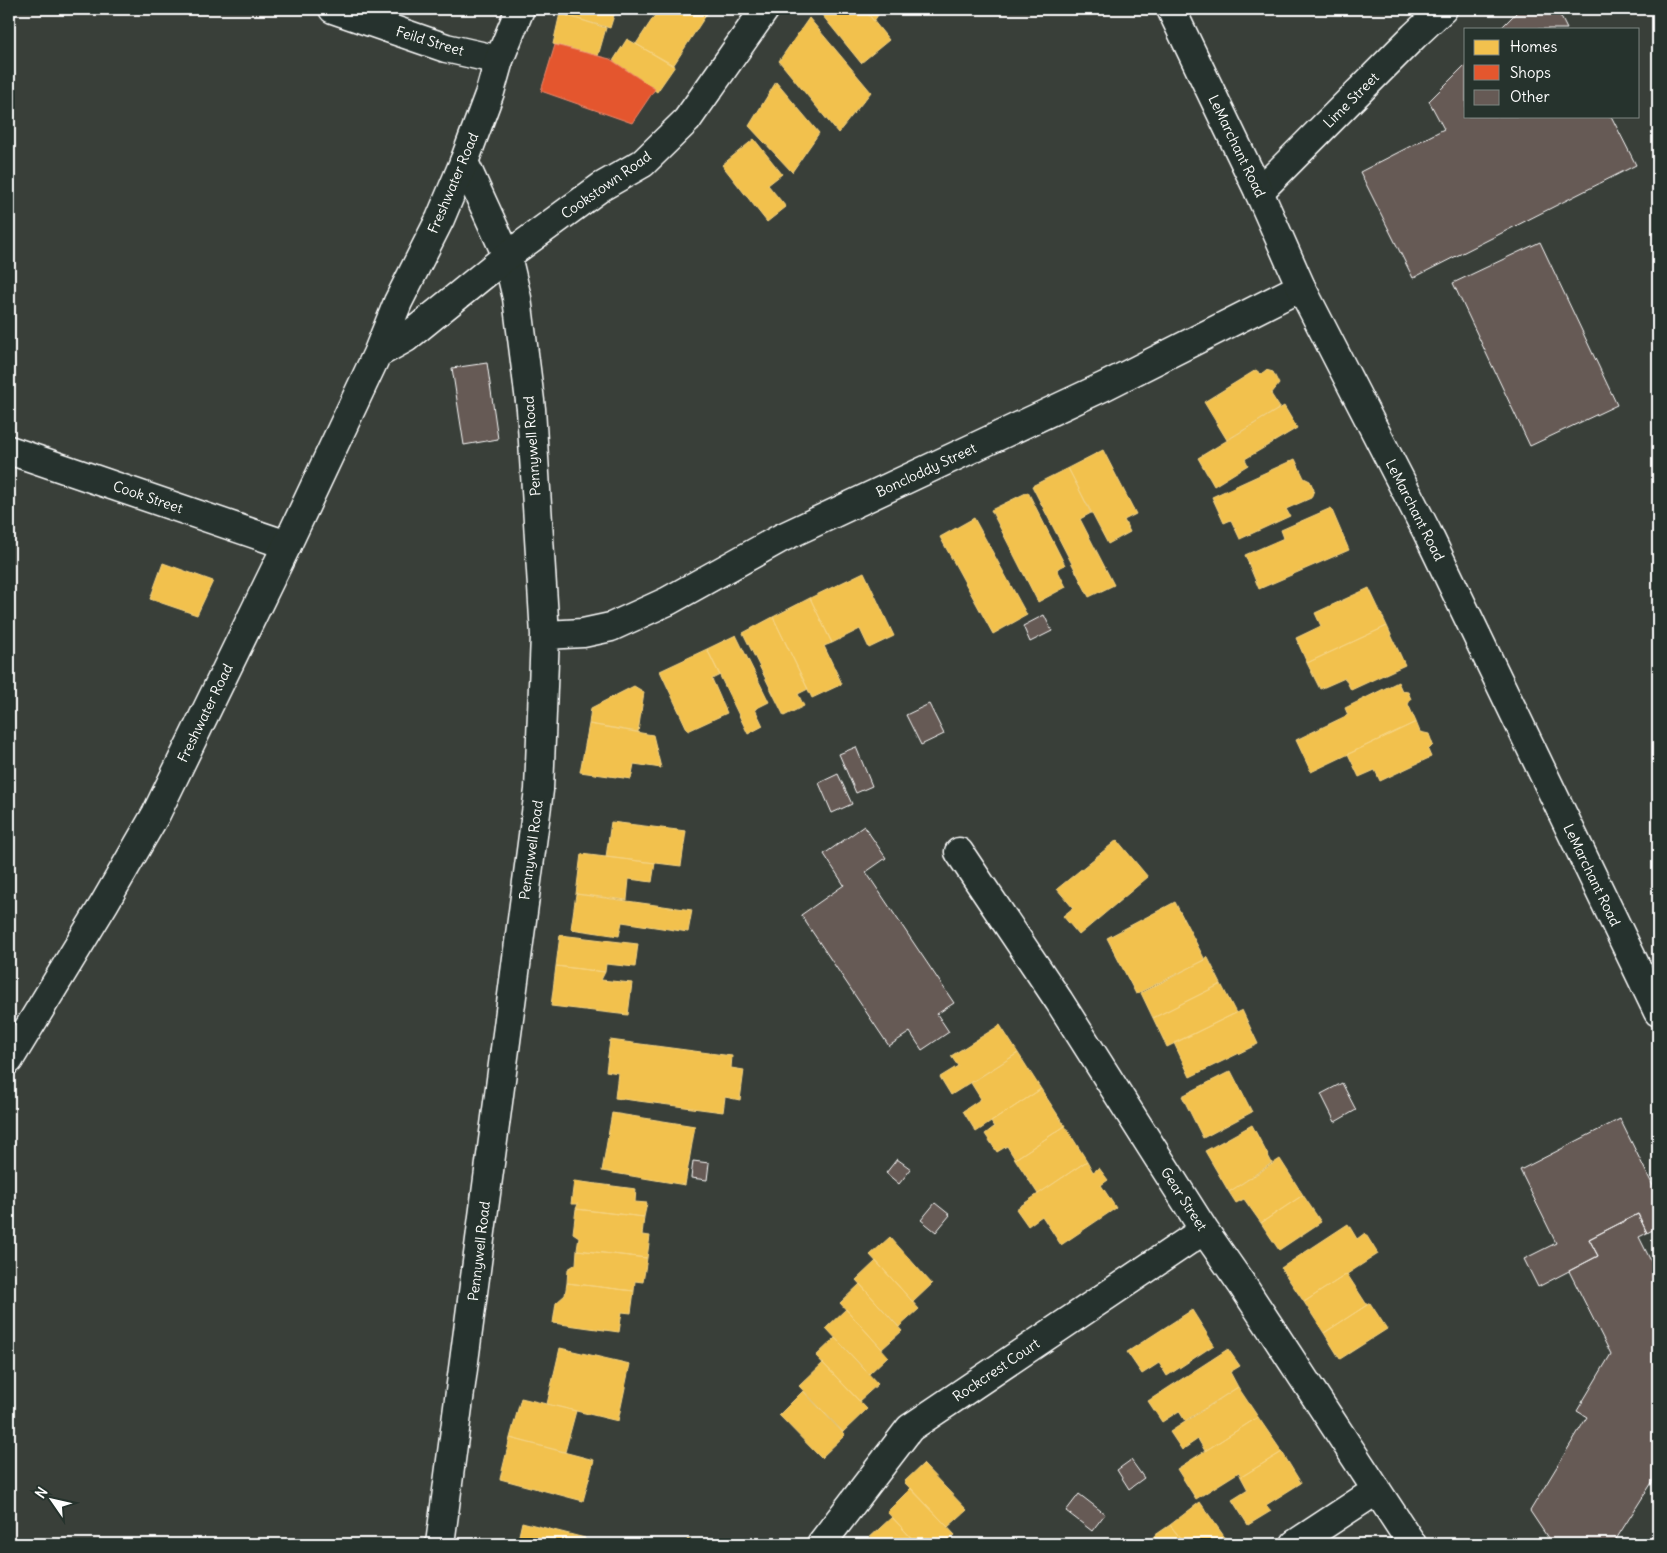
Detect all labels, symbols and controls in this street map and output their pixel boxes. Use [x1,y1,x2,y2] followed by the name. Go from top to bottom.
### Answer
[394,22,466,60] street label: Feild Street
[1464,28,1640,118] legend
[1510,37,1557,56] text: Homes
[1510,63,1551,82] text: Shops
[1319,68,1383,132] street label: Lime Street
[1510,87,1550,106] text: Other
[1204,92,1270,200] street label: LeMarchant Road
[424,130,482,236] street label: Freshwater Road
[557,147,655,223] street label: Cookstown Road
[520,395,544,497] street label: Pennywell Road
[873,439,979,501] street label: Boncloddy Street
[1382,456,1448,564] street label: LeMarchant Road
[111,477,186,517] street label: Cook Street
[173,661,237,765] street label: Freshwater Road
[515,799,547,901] street label: Pennywell Road
[1559,821,1625,929] street label: LeMarchant Road
[1157,1164,1211,1234] street label: Gear Street
[464,1200,494,1302] street label: Pennywell Road
[949,1334,1043,1406] street label: Rockcrest Court
[28,1476,78,1526] north arrow
[31,1484,51,1502] text: N

